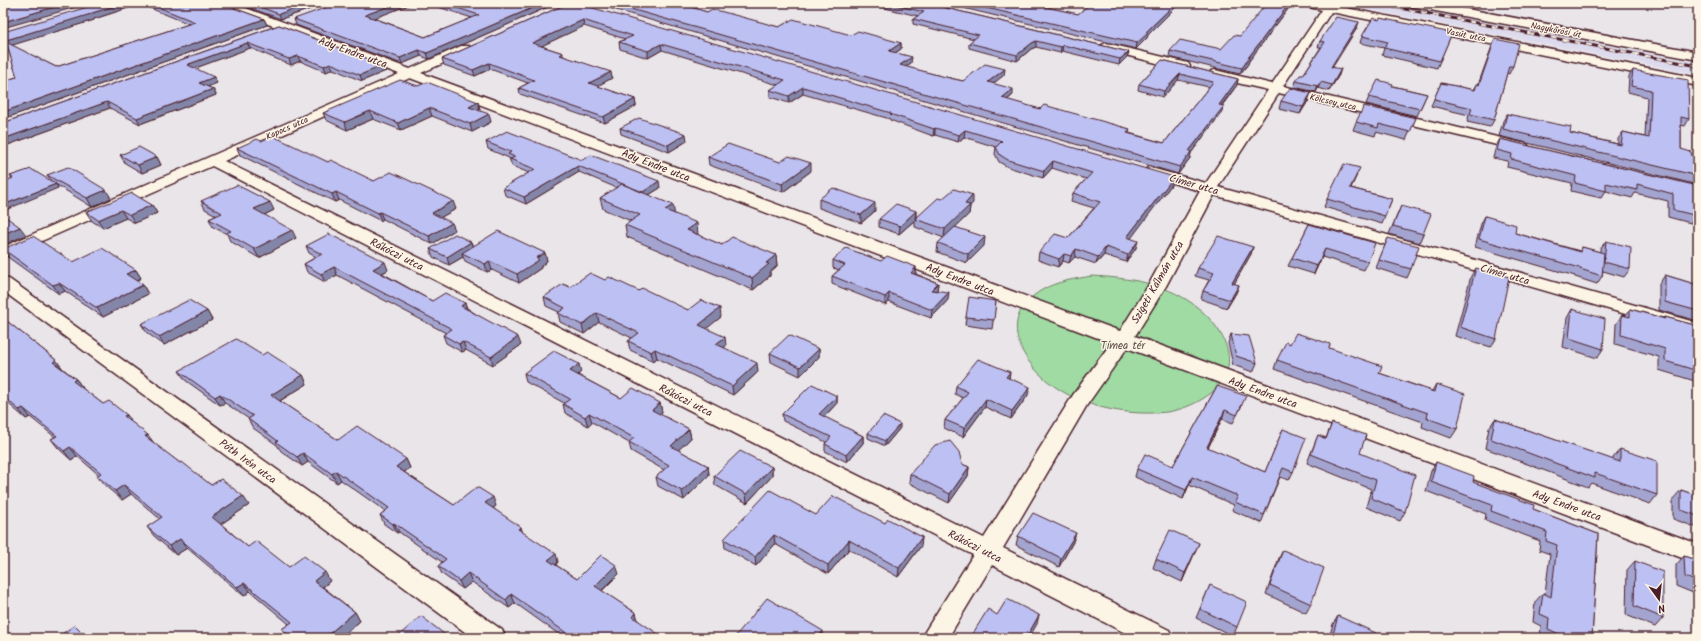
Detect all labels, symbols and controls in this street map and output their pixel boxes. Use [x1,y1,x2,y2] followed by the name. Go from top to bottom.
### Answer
[1529,18,1583,43] street label: Nagykőrösi út
[1445,24,1487,47] street label: Vasút utca
[316,32,390,74] street label: Ady Endre utca
[1308,90,1358,115] street label: Kölcsey utca
[263,112,311,145] street label: Kapocs utca
[619,145,693,187] street label: Ady Endre utca
[1167,169,1221,201] street label: Címer utca
[367,234,427,276] street label: Rákóczi utca
[1127,238,1189,327] street label: Szigeti Kálmán utca
[923,259,997,301] street label: Ady Endre utca
[1478,259,1532,291] street label: Címer utca
[1101,337,1147,355] park label: Tímea tér
[1226,372,1300,414] street label: Ady Endre utca
[656,380,716,422] street label: Rákóczi utca
[215,435,280,489] street label: Póth Irén utca
[1530,485,1604,527] street label: Ady Endre utca
[945,526,1005,568] street label: Rákóczi utca
[1639,579,1679,619] north arrow
[1656,598,1667,617] text: N

